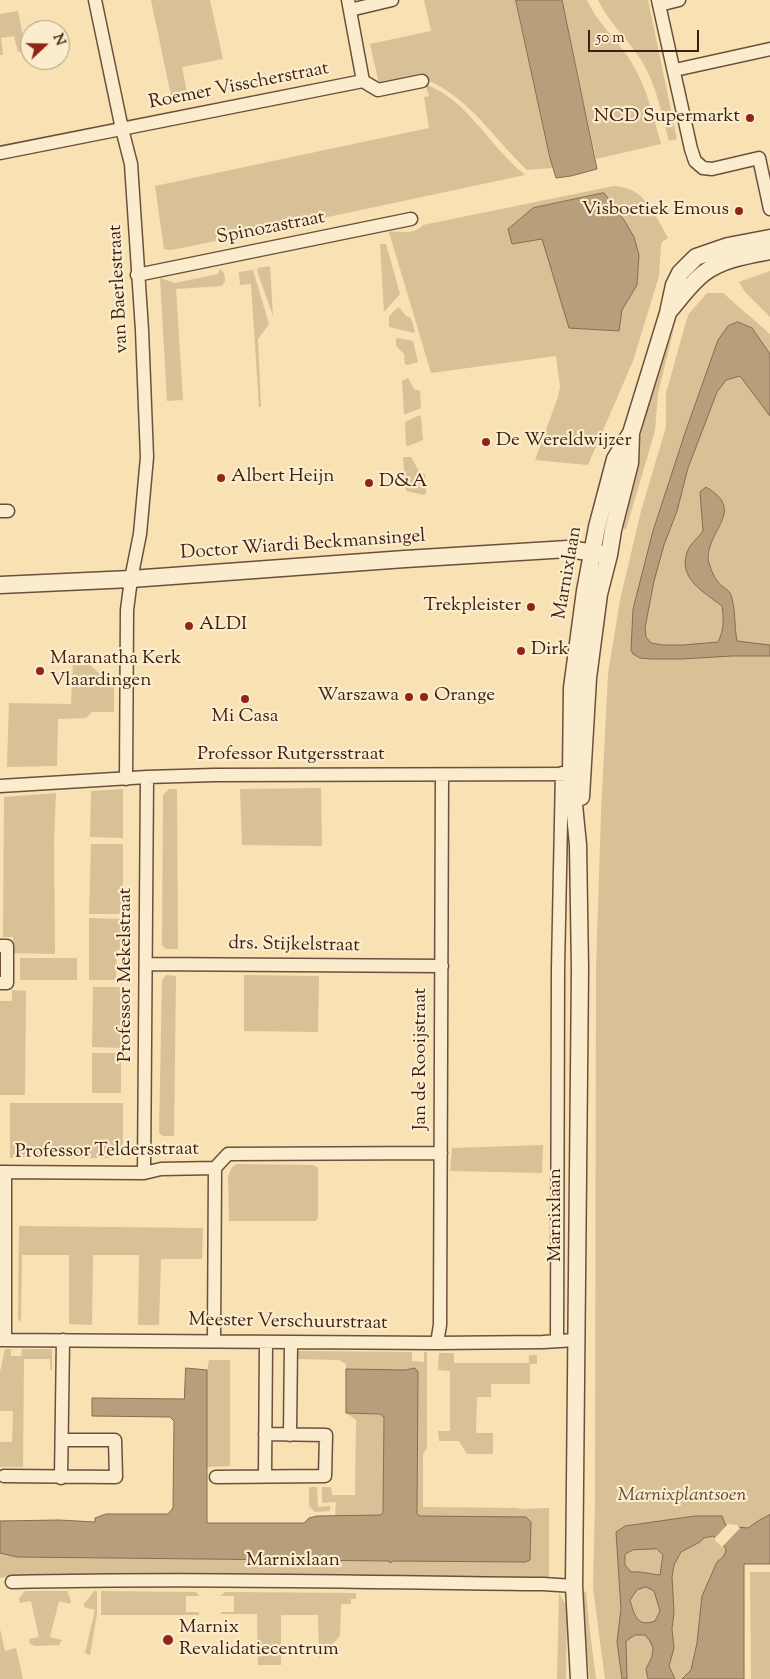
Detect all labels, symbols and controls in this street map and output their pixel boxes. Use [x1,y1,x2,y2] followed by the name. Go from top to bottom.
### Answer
[20,20,70,70] north arrow
[590,20,701,52] scale bar
[596,28,625,49] text: 50 m
[47,31,69,49] text: N
[147,58,331,116] street label: Roemer Visscherstraat
[594,107,740,129] place label: NCD Supermarkt
[744,112,756,124] marker: NCD Supermarkt
[582,200,729,222] place label: Visboetiek Emous
[733,205,745,217] marker: Visboetiek Emous
[215,207,327,251] street label: Spinozastraat
[105,224,135,354] street label: van Baerlestraat
[496,431,632,453] place label: De Wereldwijzer
[480,436,492,448] marker: De Wereldwijzer
[231,467,335,489] place label: Albert Heijn
[215,472,227,484] marker: Albert Heijn
[379,472,427,494] place label: D&A
[363,477,375,489] marker: D&A
[550,525,588,621] street label: Marnixlaan
[180,526,426,566] street label: Doctor Wiardi Beckmansingel
[424,596,521,618] place label: Trekpleister
[525,601,537,613] marker: Trekpleister
[199,615,247,637] place label: ALDI
[183,620,195,632] marker: ALDI
[531,640,569,662] place label: Dirk
[515,645,527,657] marker: Dirk
[50,649,181,693] place label: Maranatha Kerk Vlaardingen
[34,665,46,677] marker: Maranatha Kerk Vlaardingen
[317,686,399,708] place label: Warszawa
[434,686,495,708] place label: Orange
[403,691,415,703] marker: Warszawa
[418,691,430,703] marker: Orange
[239,693,251,705] marker: Mi Casa
[212,707,278,729] place label: Mi Casa
[197,745,385,767] street label: Professor Rutgersstraat
[116,888,138,1062] street label: Professor Mekelstraat
[228,933,360,959] street label: drs. Stijkelstraat
[411,988,433,1130] street label: Jan de Rooijstraat
[15,1139,199,1165] street label: Professor Teldersstraat
[546,1168,568,1262] street label: Marnixlaan
[188,1310,388,1336] street label: Meester Verschuurstraat
[618,1486,746,1508] park label: Marnixplantsoen
[246,1551,340,1573] street label: Marnixlaan
[179,1618,339,1662] place label: Marnix Revalidatiecentrum
[161,1633,175,1647] marker: Marnix Revalidatiecentrum

